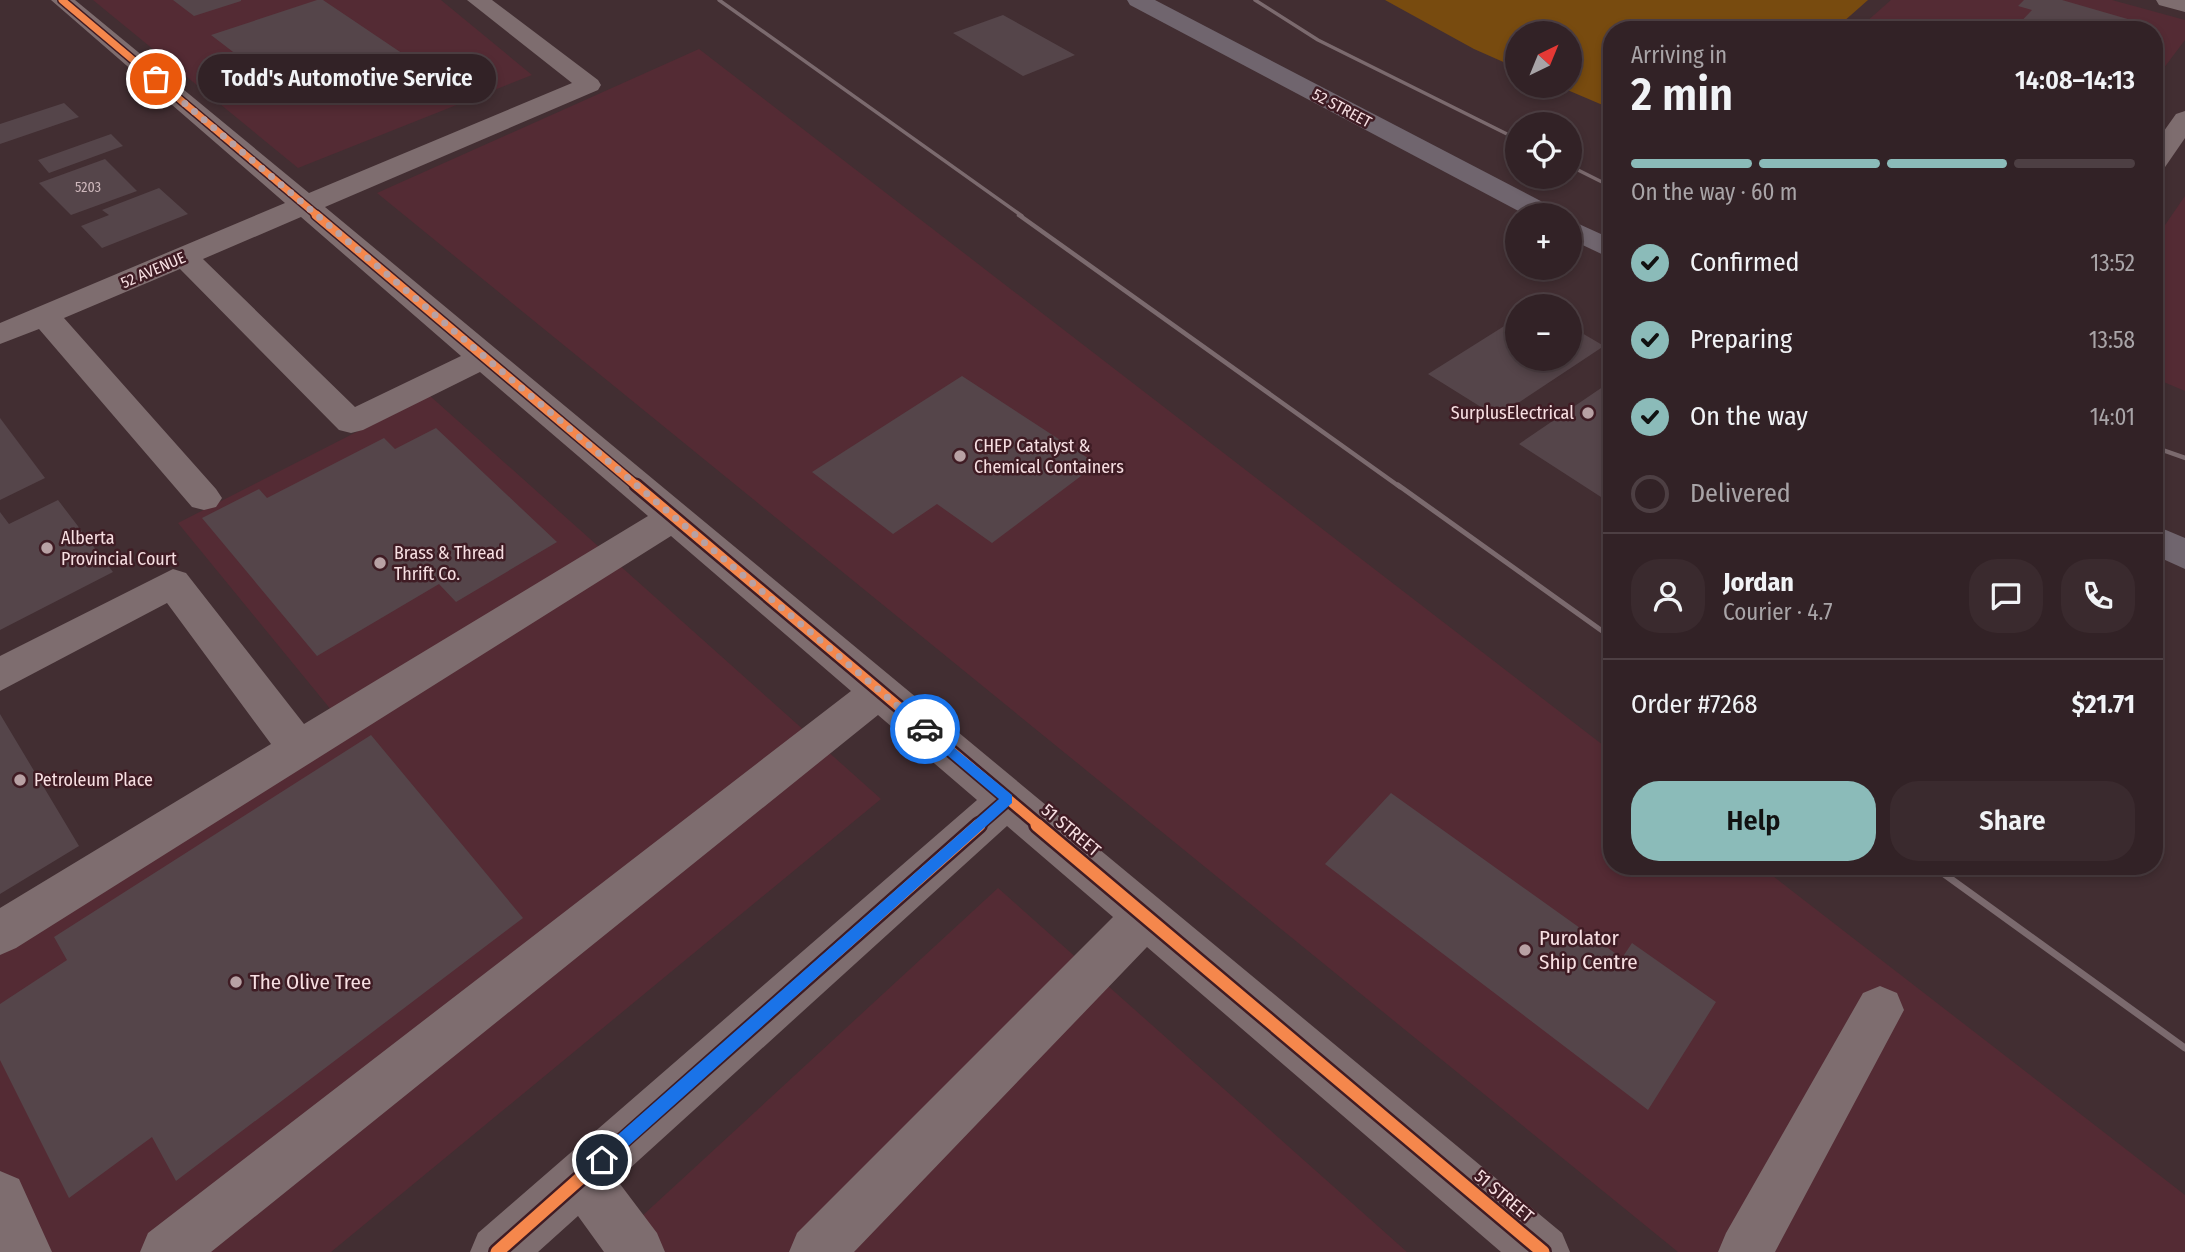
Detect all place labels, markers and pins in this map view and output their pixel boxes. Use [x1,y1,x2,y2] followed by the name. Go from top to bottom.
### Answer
[126,49,186,109] pin
[198,55,495,104] callout: Todd's Automotive Service
[1451,402,1574,424] place label: SurplusElectrical
[1580,405,1596,421] marker: SurplusElectrical
[974,435,1124,478] place label: CHEP Catalyst & Chemical Containers
[952,448,968,464] marker: CHEP Catalyst & Chemical Containers
[61,527,177,570] place label: Alberta Provincial Court
[39,540,55,556] marker: Alberta Provincial Court
[394,542,505,585] place label: Brass & Thread Thrift Co.
[372,555,388,571] marker: Brass & Thread Thrift Co.
[34,769,153,791] place label: Petroleum Place
[12,772,28,788] marker: Petroleum Place
[1539,925,1638,975] place label: Purolator Ship Centre
[1517,942,1533,958] marker: Purolator Ship Centre
[250,969,371,995] place label: The Olive Tree
[228,974,244,990] marker: The Olive Tree
[572,1130,632,1190] pin

